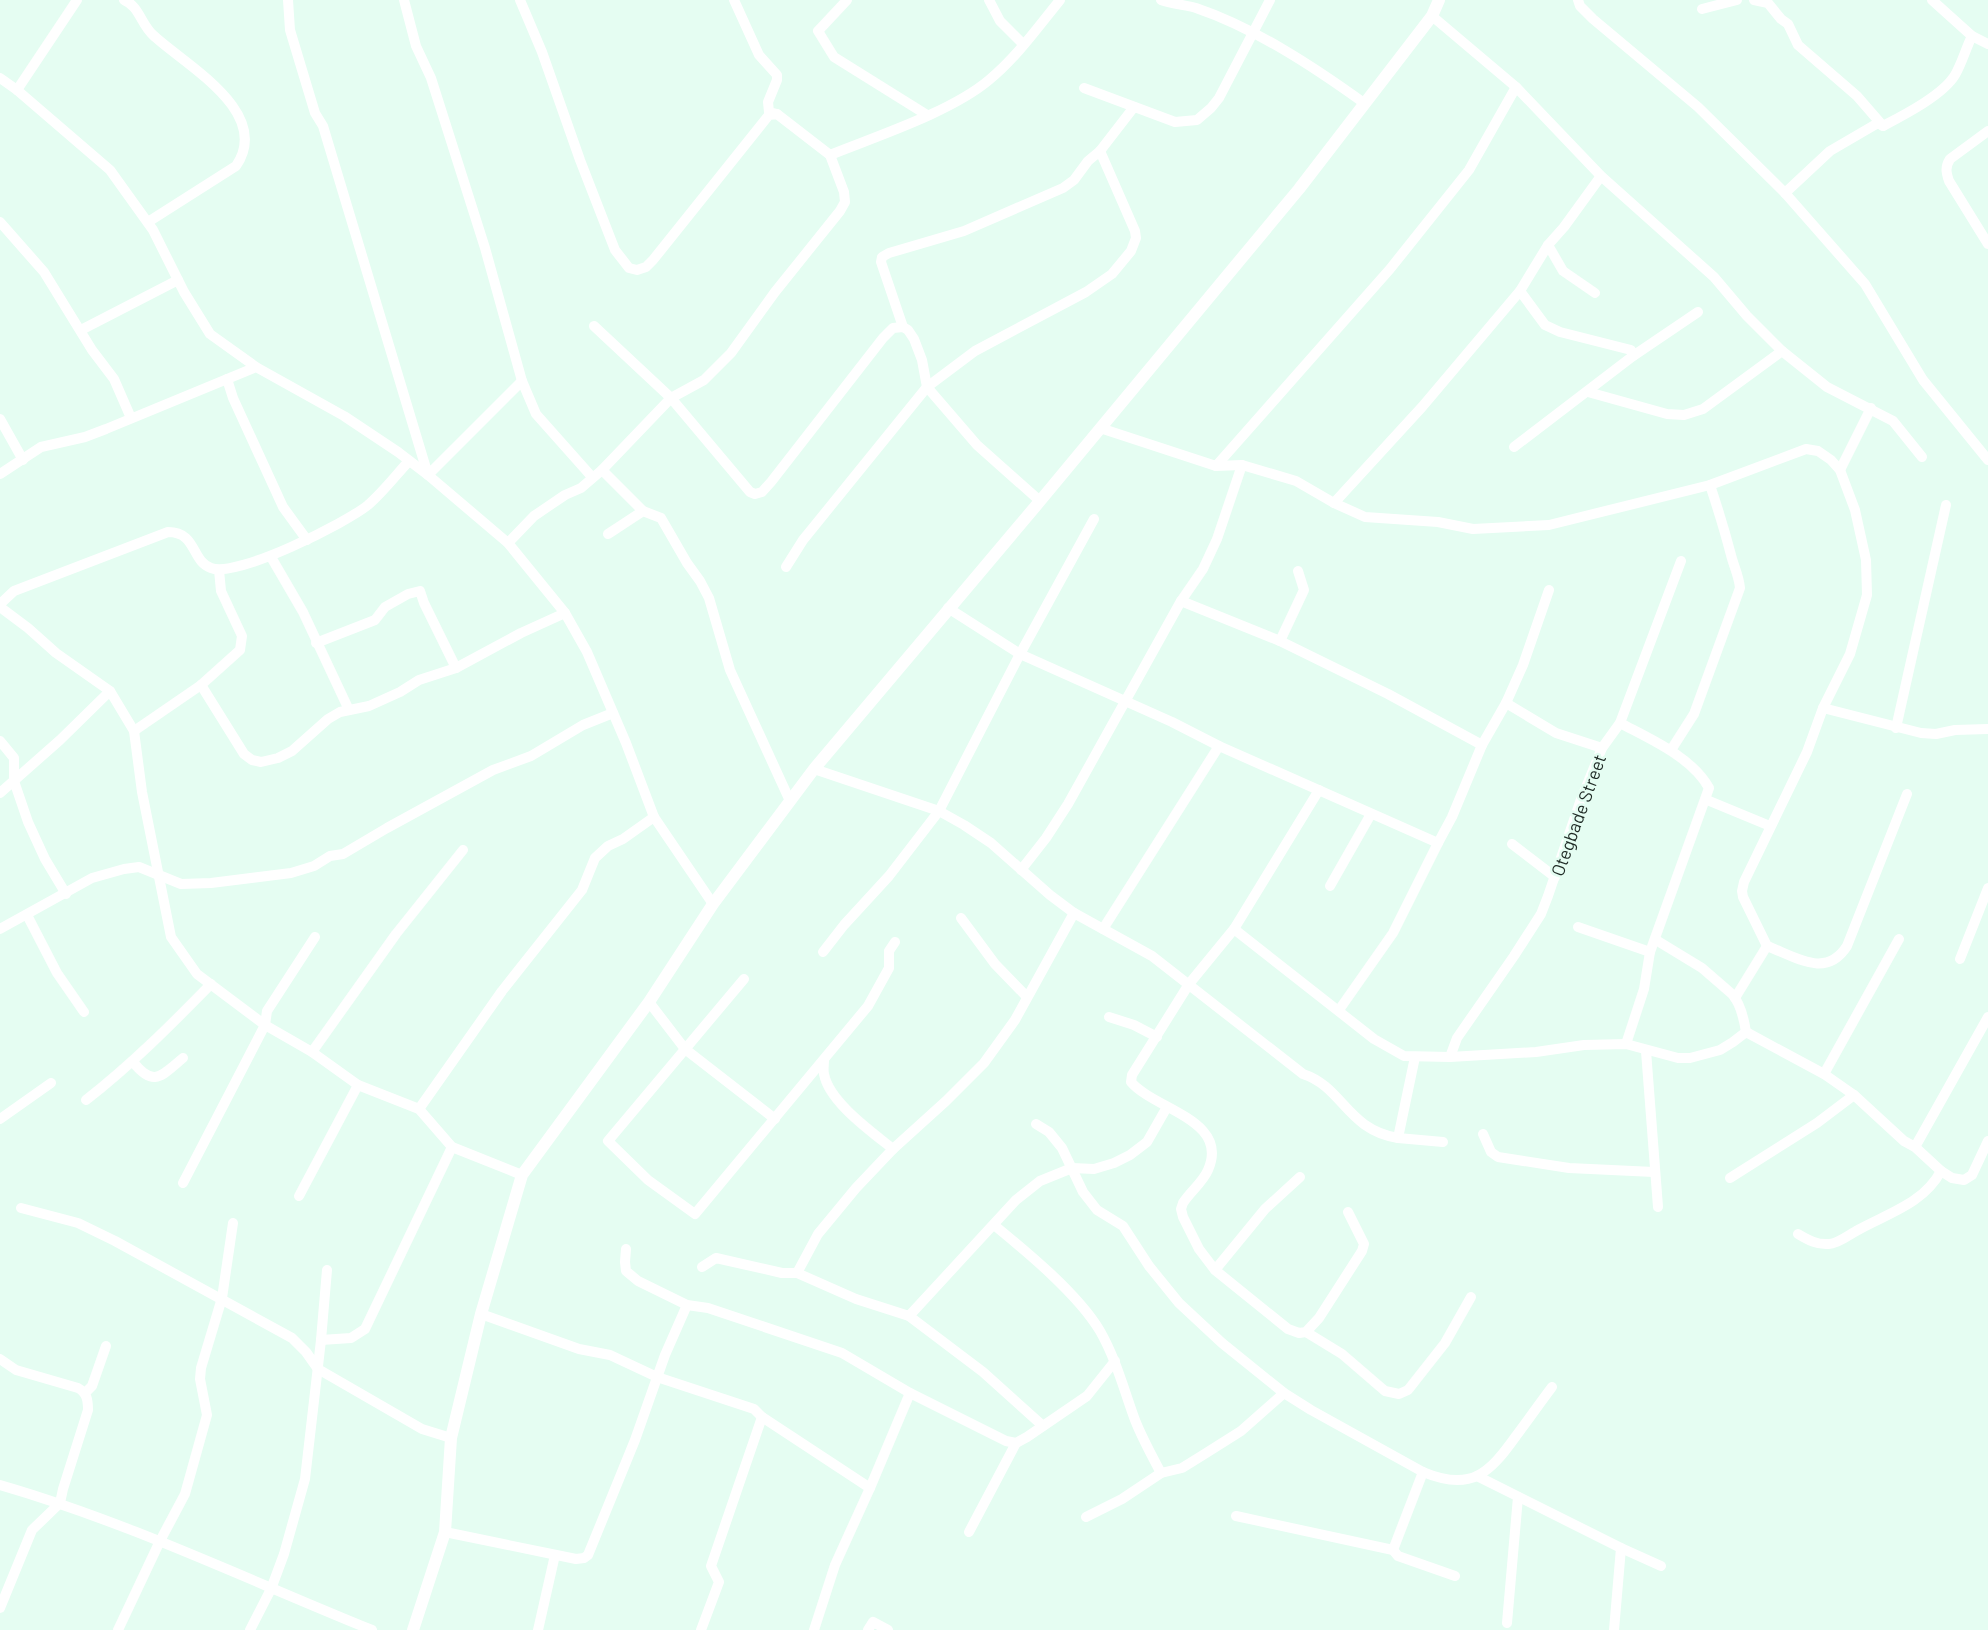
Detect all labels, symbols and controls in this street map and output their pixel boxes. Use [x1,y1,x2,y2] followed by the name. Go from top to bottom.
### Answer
[1546,751,1610,879] street label: Otegbade Street

